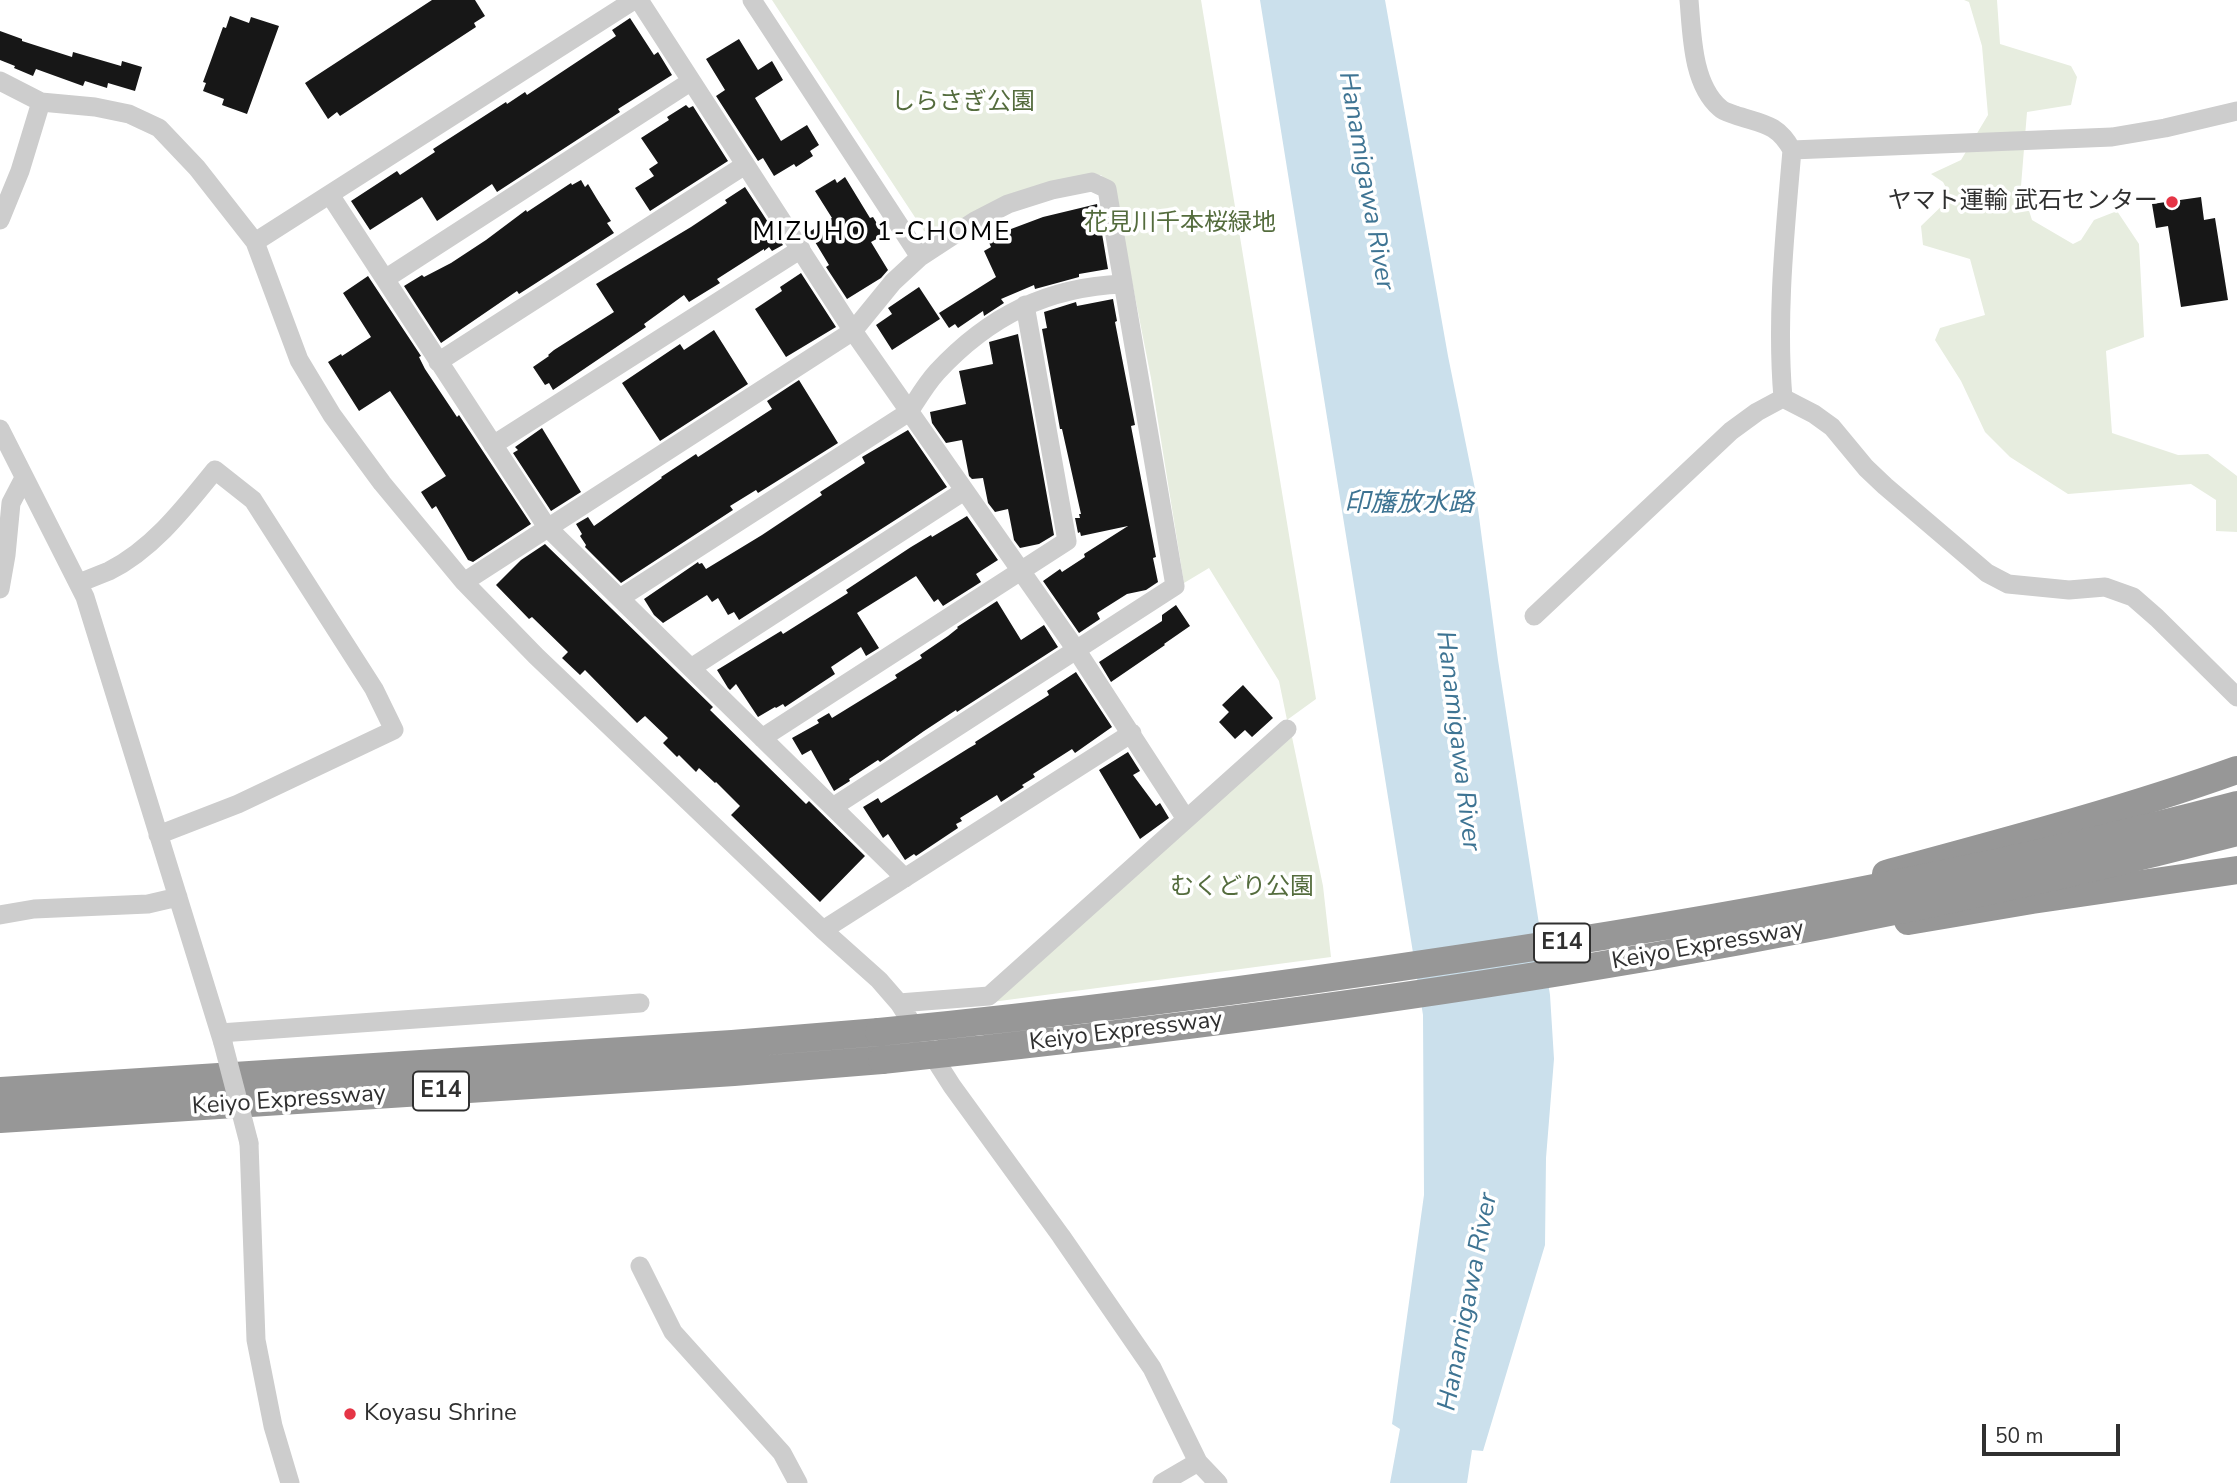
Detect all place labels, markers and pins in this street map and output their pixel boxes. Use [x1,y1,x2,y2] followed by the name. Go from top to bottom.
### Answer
[1888,188,2158,216] place label: ヤマト運輸 武石センター
[2164,194,2180,210] marker: ヤマト運輸 武石センター
[364,1400,517,1428] place label: Koyasu Shrine
[342,1406,358,1422] marker: Koyasu Shrine

